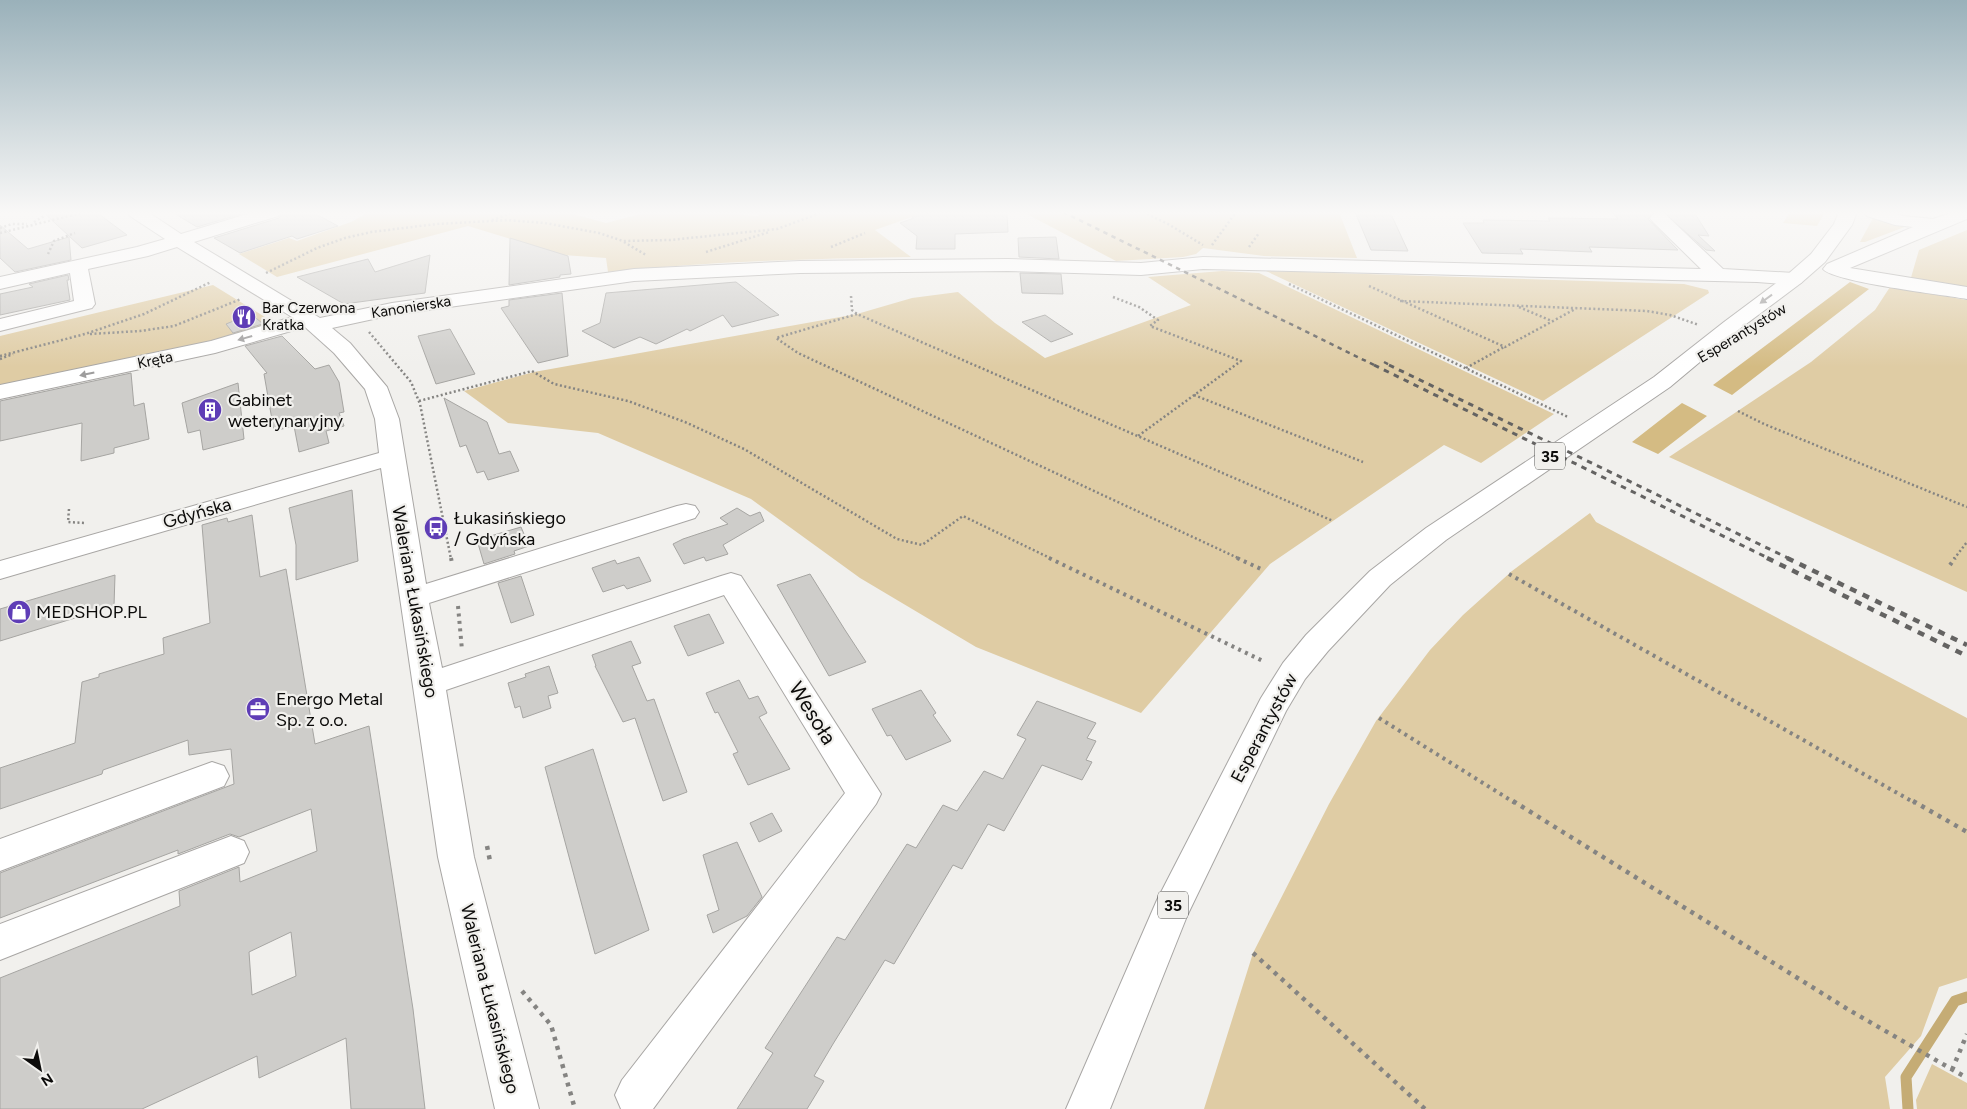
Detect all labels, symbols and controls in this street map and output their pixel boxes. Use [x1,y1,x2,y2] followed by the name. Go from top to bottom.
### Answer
[370,292,452,322] street label: Kanonierska
[1760,294,1773,304] one-way arrow
[262,299,355,334] place label: Bar Czerwona Kratka
[1694,299,1790,367] street label: Esperantystów
[231,304,257,330] restaurant icon: Bar Czerwona Kratka
[238,335,253,343] one-way arrow
[136,347,174,373] street label: Kręta
[79,370,94,378] one-way arrow
[228,389,343,432] place label: Gabinet weterynaryjny
[197,397,223,423] building icon: Gabinet weterynaryjny
[1535,442,1565,470] road number: 35
[160,493,234,533] street label: Gdyńska
[387,504,443,700] street label: Waleriana Łukasińskiego
[454,507,566,550] place label: Łukasińskiego / Gdyńska
[423,515,449,541] bus stop icon: Łukasińskiego / Gdyńska
[6,599,32,625] shop icon: MEDSHOP.PL
[36,601,147,623] place label: MEDSHOP.PL
[1226,670,1302,786] street label: Esperantystów
[784,677,842,749] street label: Wesoła
[276,688,383,731] place label: Energo Metal Sp. z o.o.
[245,696,271,722] office icon: Energo Metal Sp. z o.o.
[1158,892,1188,918] road number: 35
[456,902,524,1096] street label: Waleriana Łukasińskiego
[15,1044,65,1094] north arrow
[38,1069,56,1090] text: N

